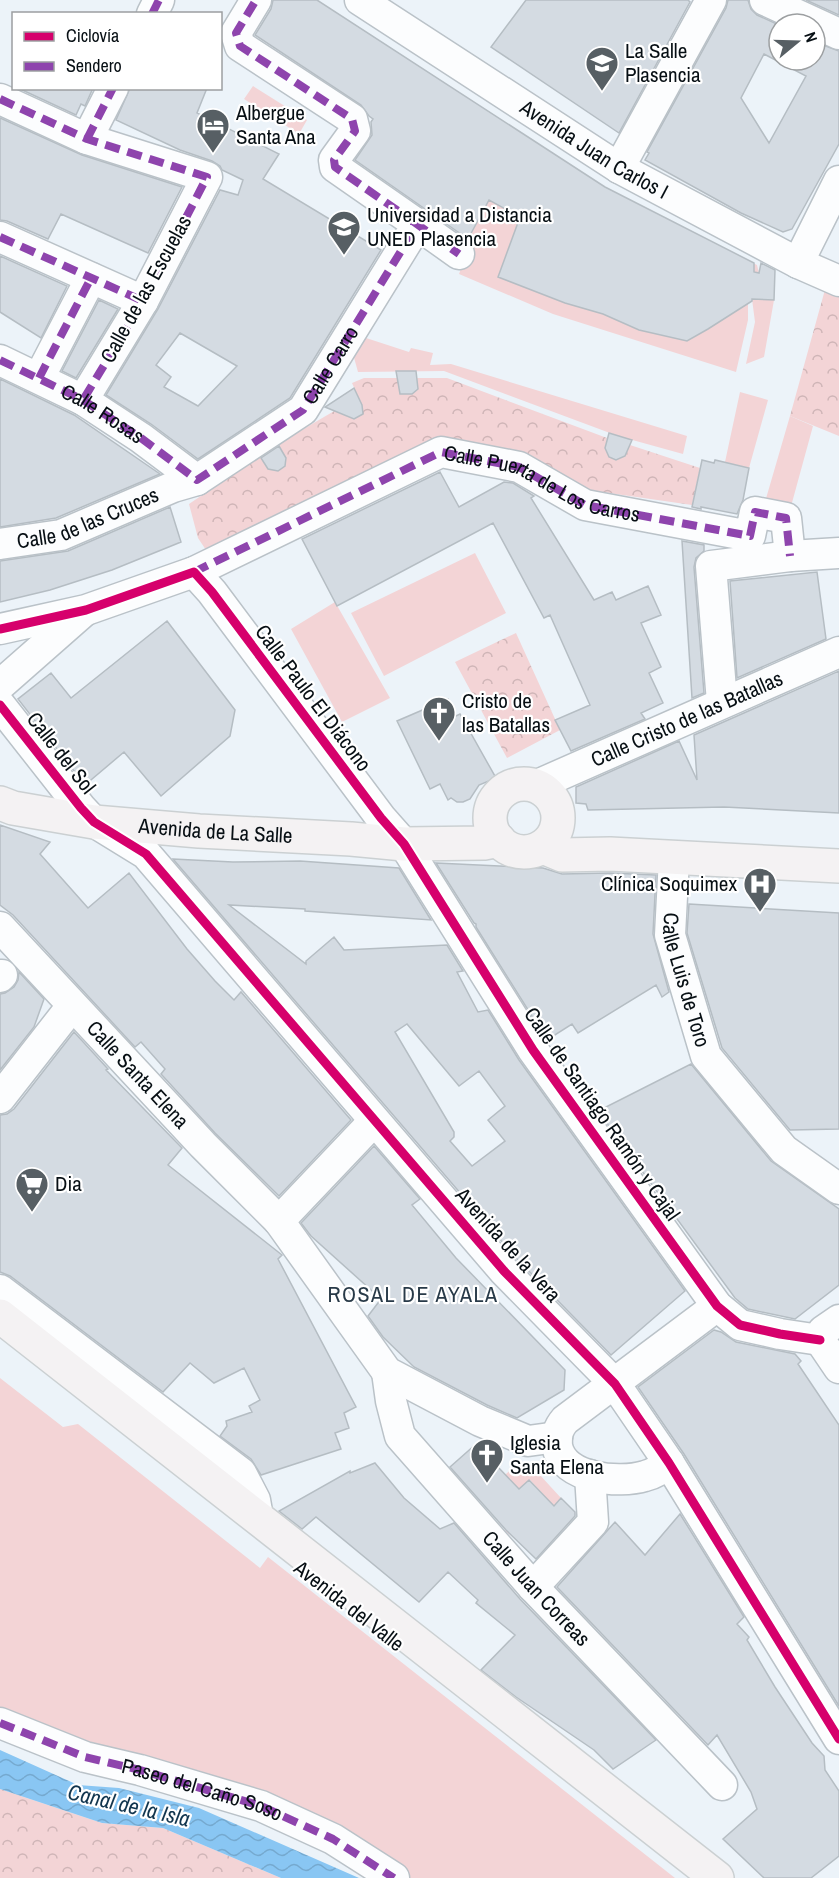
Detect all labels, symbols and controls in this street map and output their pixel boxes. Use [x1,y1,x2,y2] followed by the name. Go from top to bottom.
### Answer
[12,12,222,90] legend
[767,12,827,72] north arrow
[66,23,119,48] text: Ciclovía
[799,29,823,45] text: N
[625,36,701,89] place label: La Salle Plasencia
[584,45,620,92] school or university icon: La Salle Plasencia
[66,53,122,78] text: Sendero
[514,92,674,206] street label: Avenida Juan Carlos I
[235,98,316,151] place label: Albergue Santa Ana
[195,107,231,154] hotel icon: Albergue Santa Ana
[367,200,552,253] place label: Universidad a Distancia UNED Plasencia
[326,209,362,256] school or university icon: Universidad a Distancia UNED Plasencia
[93,210,198,368] street label: Calle de las Escuelas
[295,320,365,410] street label: Calle Carro
[57,377,150,450] street label: Calle Rosas
[442,438,643,529] street label: Calle Puerta de Los Carros
[15,480,163,555] street label: Calle de las Cruces
[249,618,378,777] street label: Calle Paulo El Diácono
[586,664,787,774] street label: Calle Cristo de las Batallas
[462,686,550,739] place label: Cristo de las Batallas
[421,695,457,742] church icon: Cristo de las Batallas
[20,706,103,800] street label: Calle del Sol
[137,811,293,850] street label: Avenida de La Salle
[742,866,778,913] hospital icon: Clínica Soquimex
[601,869,737,898] place label: Clínica Soquimex
[656,912,718,1050] street label: Calle Luis de Toro
[518,1001,687,1226] street label: Calle de Santiago Ramón y Cajal
[80,1014,196,1135] street label: Calle Santa Elena
[14,1166,50,1213] supermarket icon: Dia
[55,1169,82,1198] place label: Dia
[448,1180,568,1309] street label: Avenida de la Vera
[327,1279,499,1309] district label: ROSAL DE AYALA
[510,1428,604,1481] place label: Iglesia Santa Elena
[469,1437,505,1484] church icon: Iglesia Santa Elena
[476,1524,597,1652] street label: Calle Juan Correas
[287,1553,410,1658] street label: Avenida del Valle
[119,1751,287,1828] street label: Paseo del Caño Soso
[65,1776,193,1834] water label: Canal de la Isla

